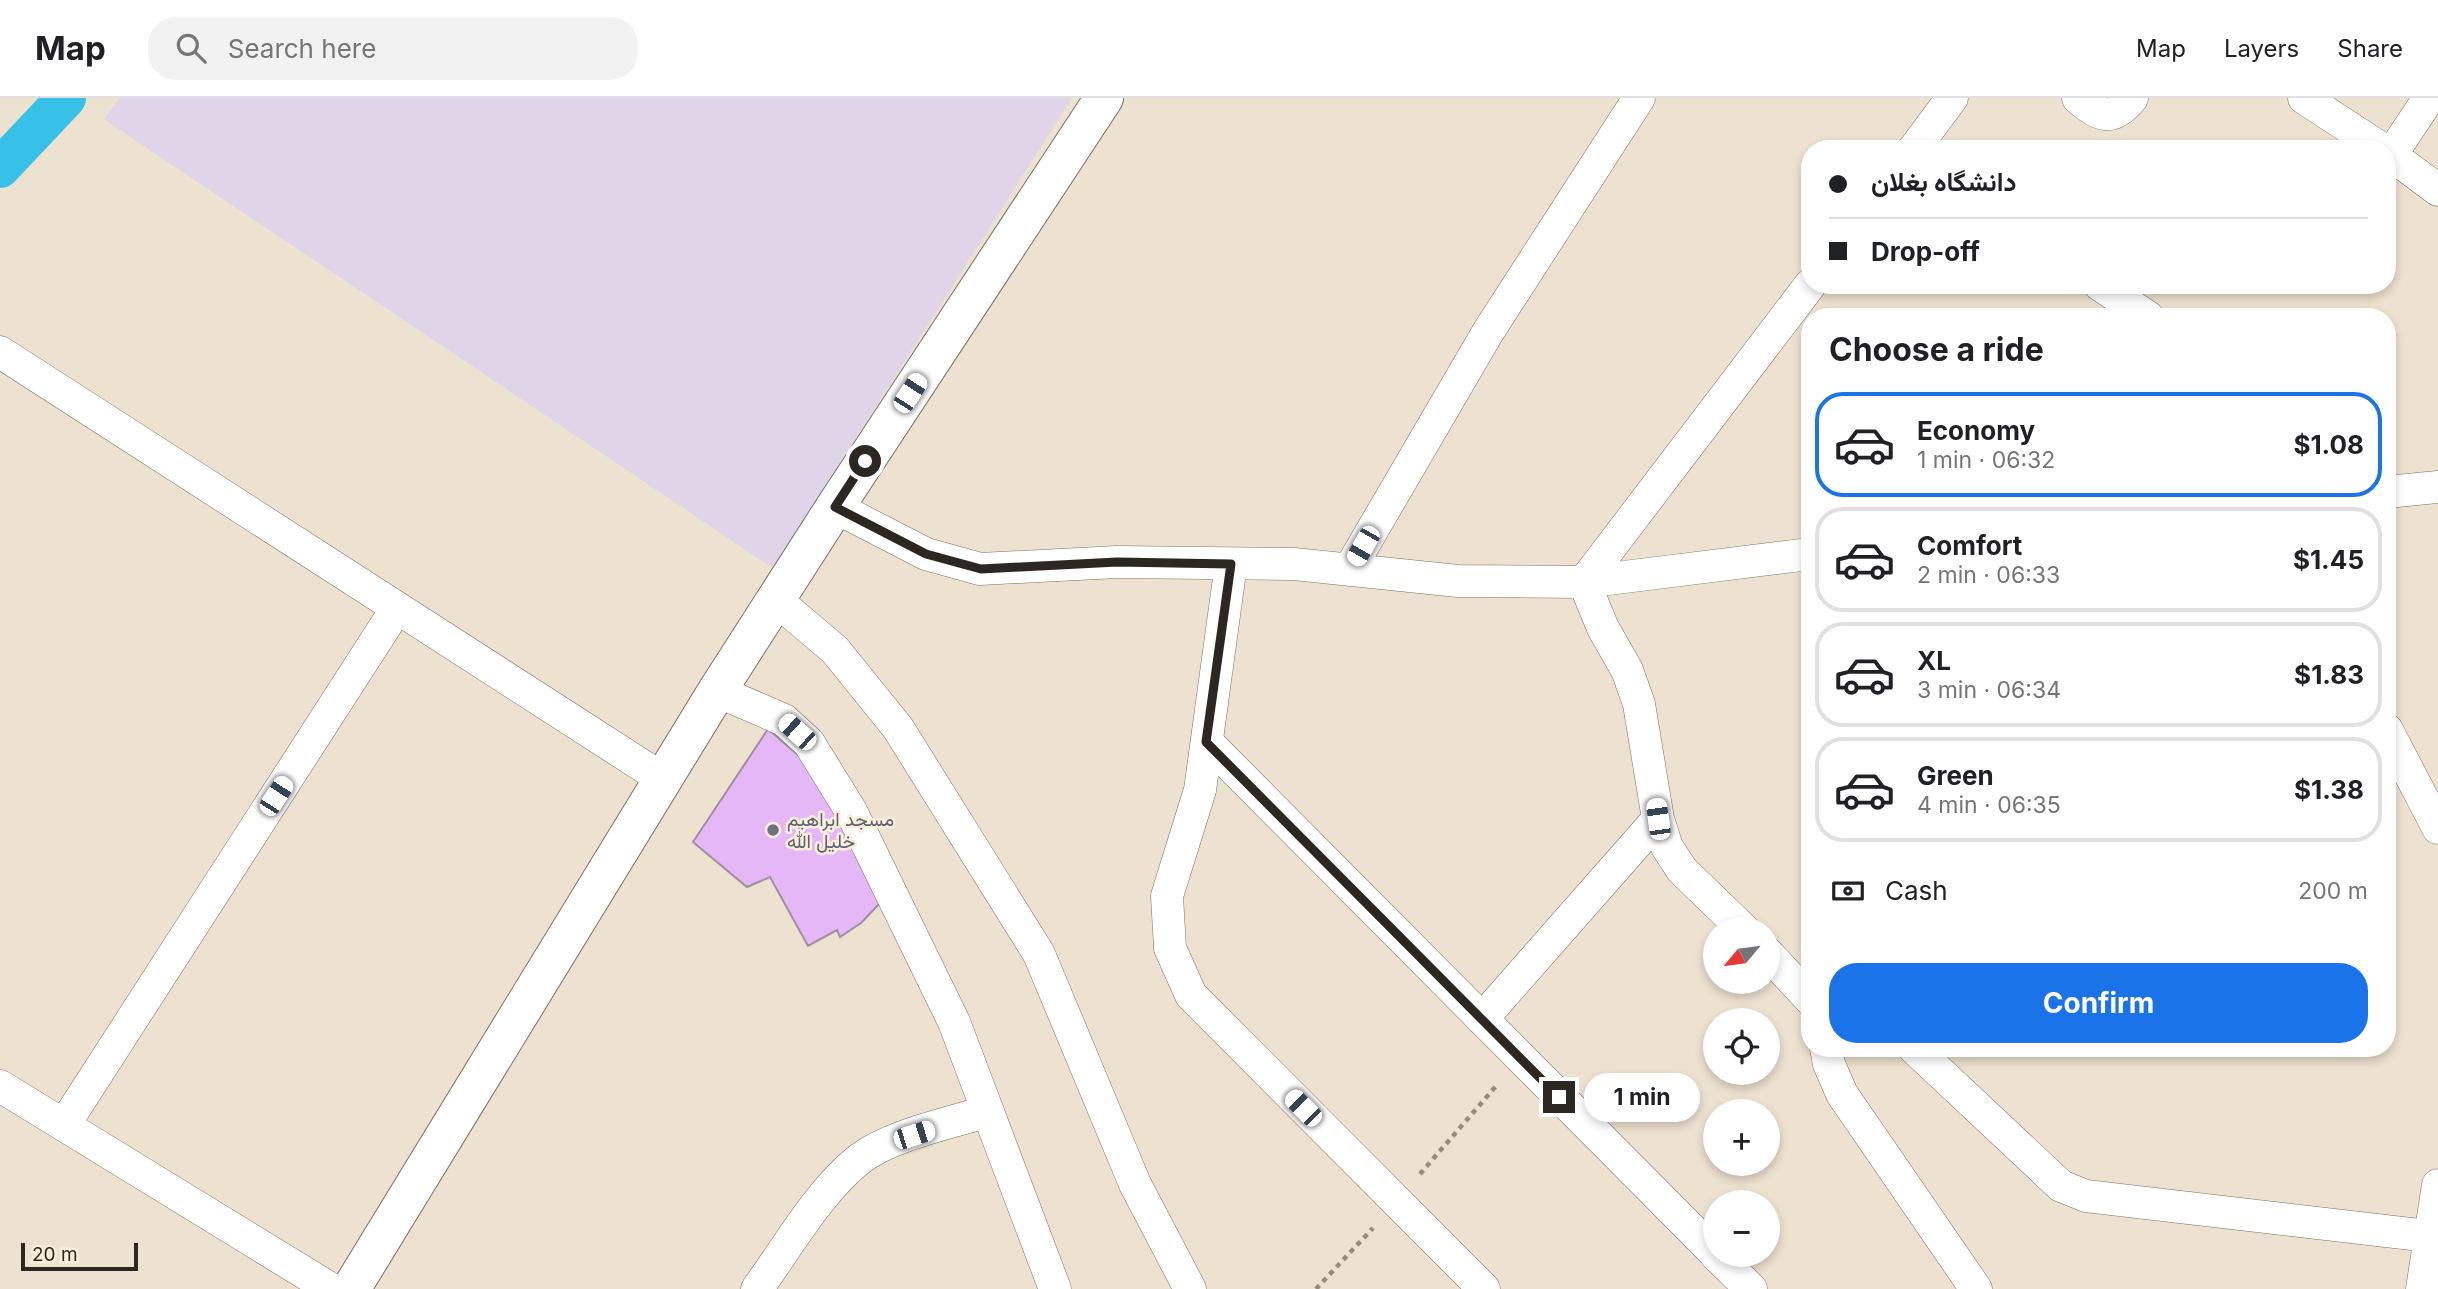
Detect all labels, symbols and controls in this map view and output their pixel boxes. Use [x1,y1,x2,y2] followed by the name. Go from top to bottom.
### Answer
[148,17,638,80] search box
[35,28,106,68] text: Map
[172,29,210,67] icon: search
[228,33,376,64] text: Search here
[2136,34,2186,63] text: Map
[2224,34,2299,63] text: Layers
[2337,34,2403,63] text: Share
[1871,166,2016,197] text: دانشگاه بغلان
[1871,236,1980,267] text: Drop-off
[1829,330,2044,369] text: Choose a ride
[890,370,931,416] car
[1833,413,1896,476] icon: car
[1917,415,2035,446] text: Economy
[2293,429,2364,460] text: $1.08
[849,445,881,477] route start
[1917,446,2055,474] text: 1 min · 06:32
[1344,523,1383,569] car
[1833,528,1896,591] icon: car
[1917,530,2022,561] text: Comfort
[2293,544,2364,575] text: $1.45
[1917,561,2060,589] text: 2 min · 06:33
[1833,643,1896,706] icon: car
[1917,645,1951,676] text: XL
[2294,659,2364,690] text: $1.83
[1917,676,2061,704] text: 3 min · 06:34
[775,710,820,754] car
[1833,758,1896,821] icon: car
[1917,760,1994,791] text: Green
[256,773,297,819] car
[2294,774,2364,805] text: $1.38
[1917,791,2061,819] text: 4 min · 06:35
[1645,797,1672,841] car
[787,808,894,853] place label: مسجد ابراهیم خلیل الله
[765,822,781,838] marker: مسجد ابراهیم خلیل الله
[1829,872,1867,910] icon: cash
[1885,875,1948,906] text: Cash
[2298,877,2368,905] text: 200 m
[1703,917,1780,994] north arrow
[1703,917,1780,1267] map controls
[1829,963,2368,1043] button: Confirm
[1703,1008,1780,1085] button: locate
[1584,1072,1699,1122] callout: 1 min
[1543,1081,1575,1113] route end
[1614,1083,1670,1111] text: 1 min
[1281,1086,1326,1130] car
[1703,1099,1780,1176] button: +
[891,1119,938,1151] car
[1703,1190,1780,1267] button: −
[21,1240,138,1272] scale bar
[32,1243,78,1266] text: 20 m

